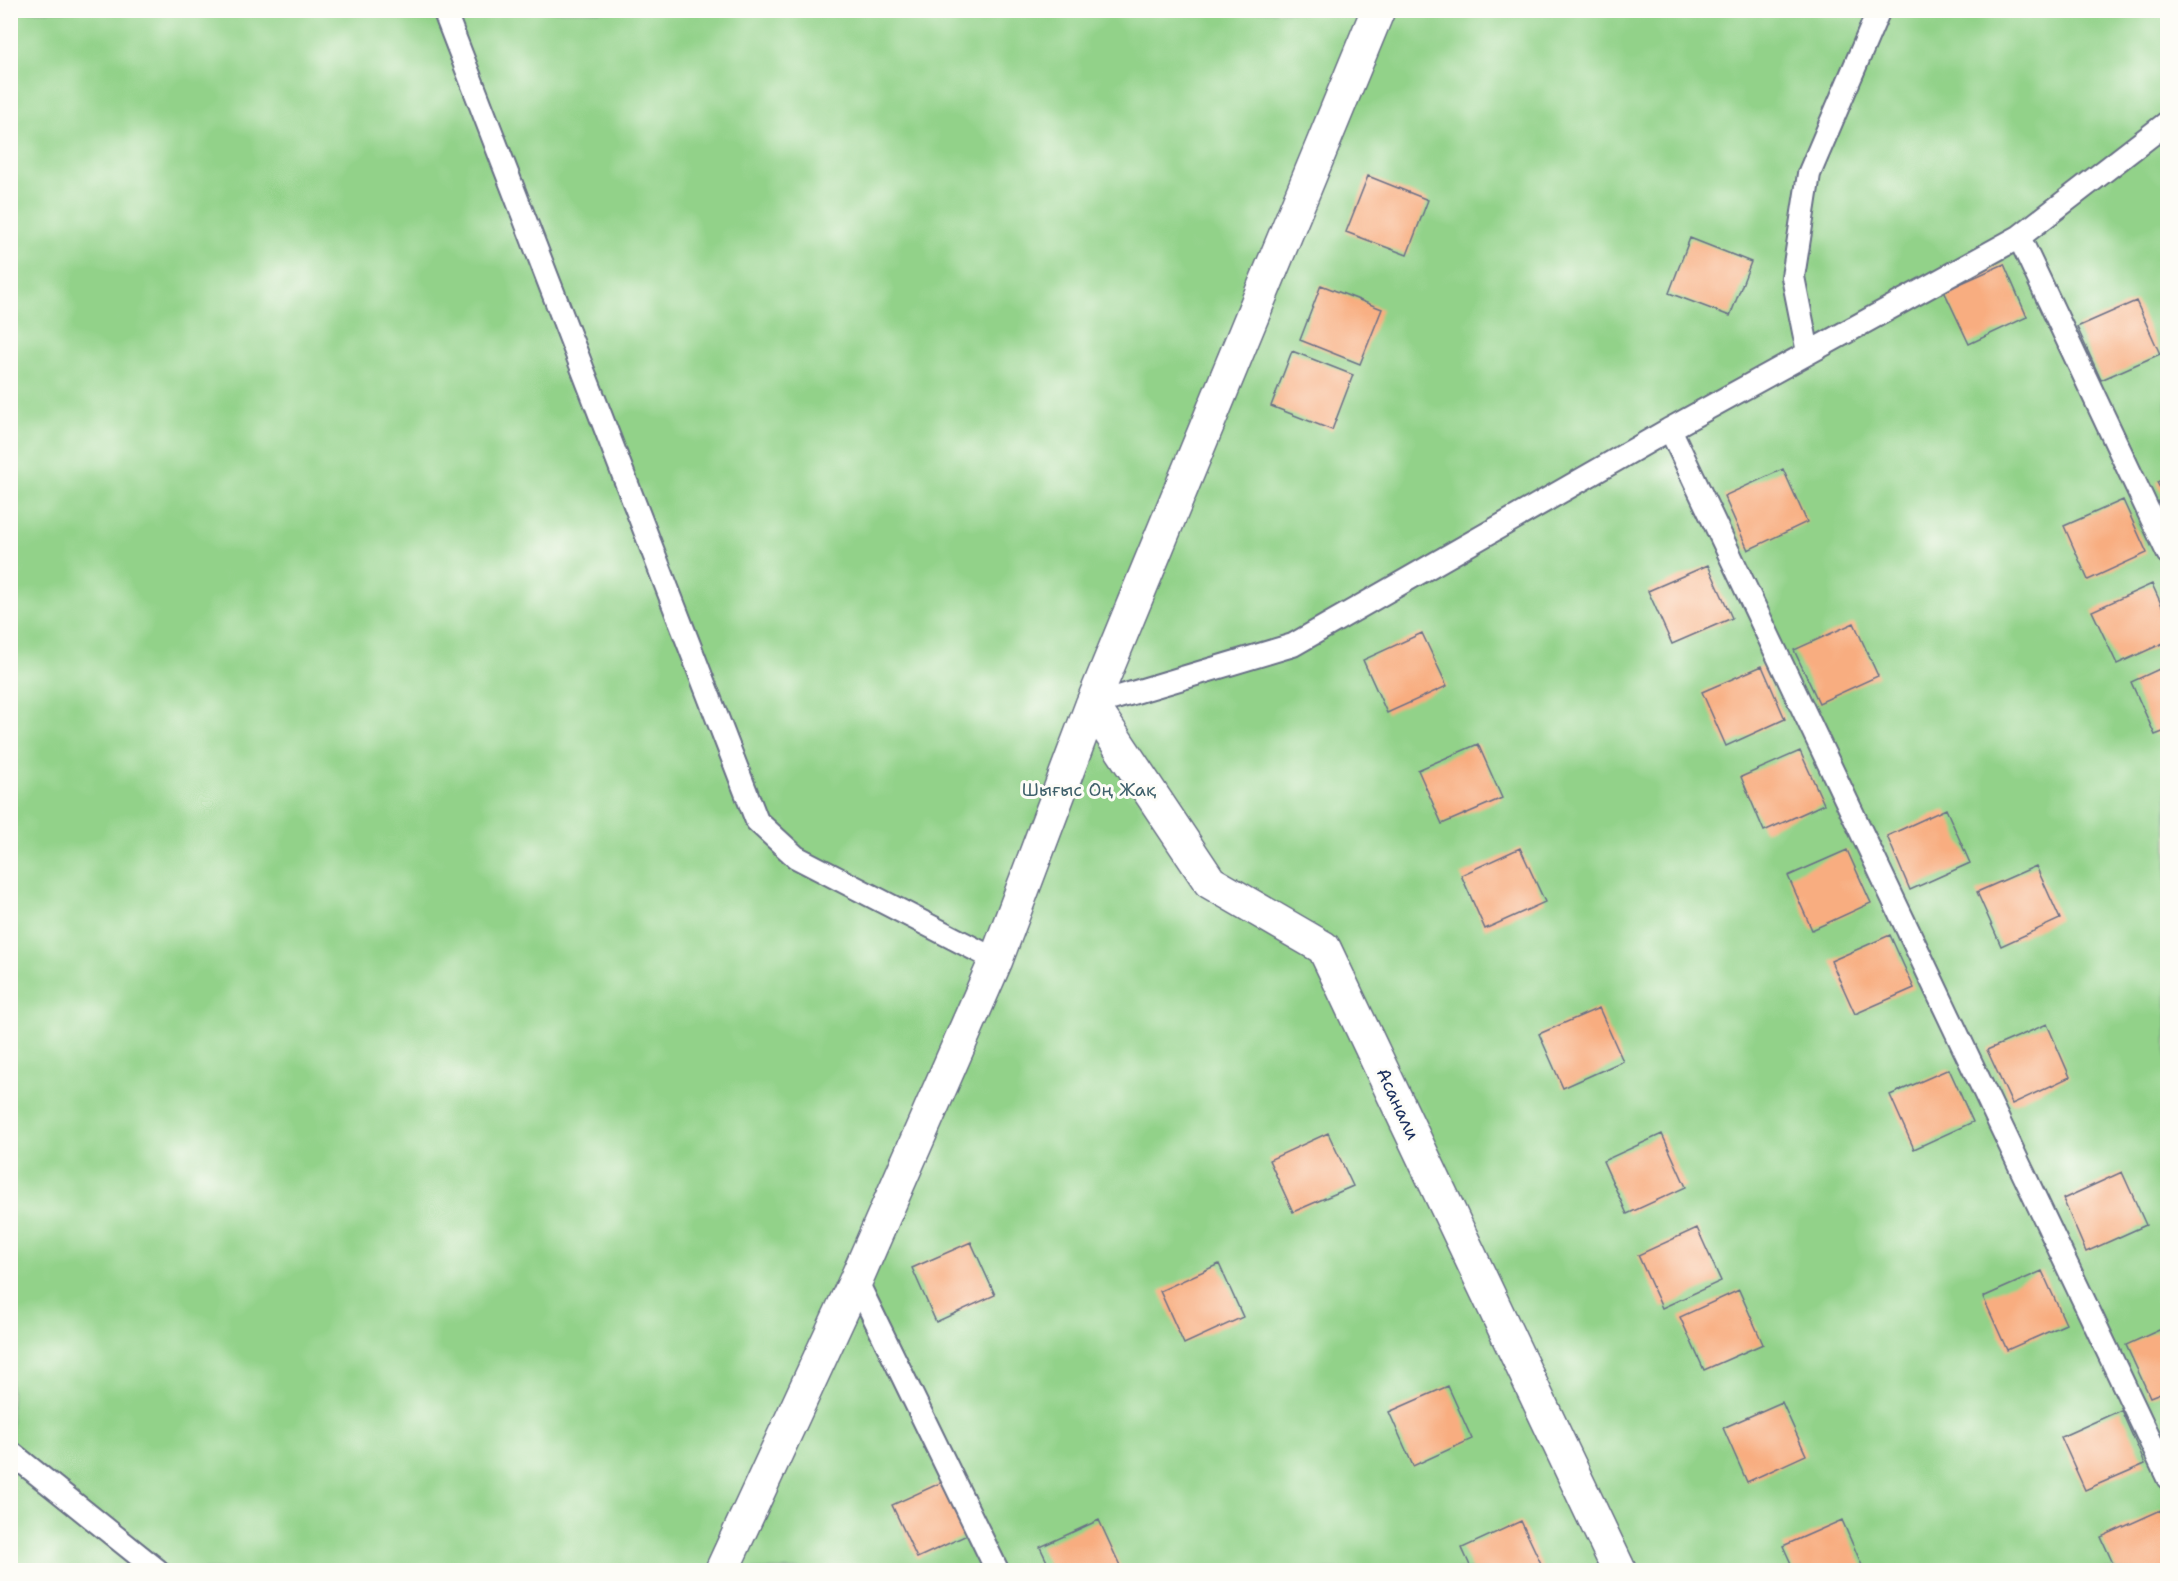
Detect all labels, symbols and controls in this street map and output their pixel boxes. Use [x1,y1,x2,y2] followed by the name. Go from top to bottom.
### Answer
[1022,778,1156,802] park label: Шығыс Оң Жақ
[1371,1064,1425,1144] street label: Асанали

